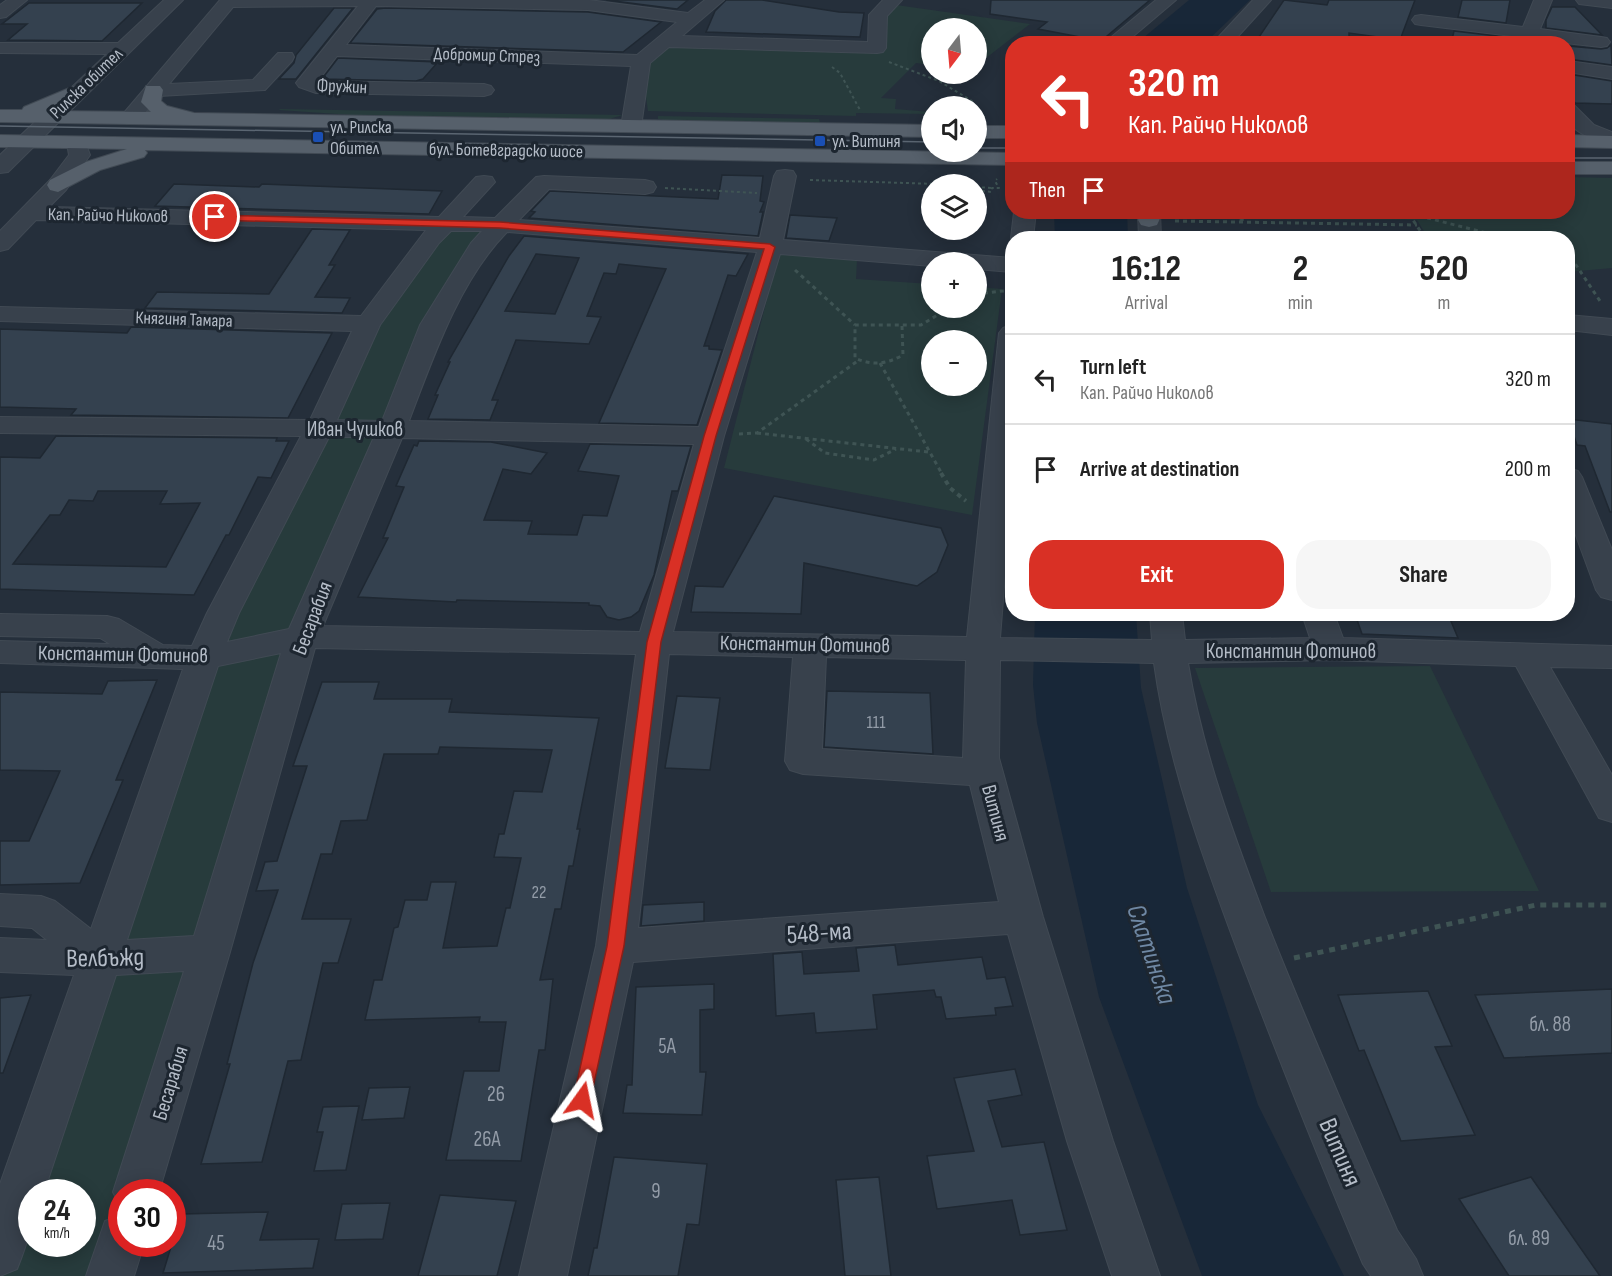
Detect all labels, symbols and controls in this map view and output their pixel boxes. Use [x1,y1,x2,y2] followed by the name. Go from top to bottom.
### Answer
[921,18,987,84] north arrow
[921,18,987,396] map controls
[46,43,127,123] street label: Рилска обител
[433,43,541,68] street label: Добромир Стрез
[1128,58,1220,109] text: 320 m
[1029,60,1107,138] icon: left
[316,75,368,98] street label: Фружин
[921,96,987,162] button: sound
[1128,109,1309,141] text: Кап. Райчо Николов
[330,117,392,159] place label: ул. Рилска Обител
[311,130,325,144] marker: ул. Рилска Обител
[832,131,901,152] place label: ул. Витиня
[813,134,827,148] marker: ул. Витиня
[429,139,583,162] street label: бул. Ботевградско шосе
[921,174,987,240] button: layers
[1077,174,1110,207] icon: arrive
[1029,177,1065,204] text: Then
[189,191,240,242] pin
[198,200,231,233] icon: arrive
[48,204,168,227] street label: Кап. Райчо Николов
[1112,248,1181,291] text: 16:12
[1292,248,1308,291] text: 2
[1420,248,1468,291] text: 520
[921,252,987,318] button: +
[1125,291,1168,315] text: Arrival
[1288,291,1313,315] text: min
[1438,291,1450,315] text: m
[135,307,233,332] street label: Княгиня Тамара
[921,330,987,396] button: −
[1080,354,1146,381] text: Turn left
[1029,363,1062,396] icon: left
[1505,366,1551,393] text: 320 m
[1080,381,1214,405] text: Кап. Райчо Николов
[307,417,403,442] street label: Иван Чушков
[1029,453,1062,486] icon: arrive
[1080,456,1239,483] text: Arrive at destination
[1505,456,1551,483] text: 200 m
[1029,540,1284,609] button: Exit
[1296,540,1551,609] button: Share
[287,578,338,658] street label: Бесарабия
[720,631,890,658] street label: Константин Фотинов
[1206,639,1376,664] street label: Константин Фотинов
[38,641,208,668] street label: Константин Фотинов
[867,712,886,733] house number: 111
[976,782,1015,844] street label: Витиня
[532,882,546,903] house number: 22
[1119,900,1183,1009] water label: Слатинска
[786,916,853,951] street label: 548-ма
[66,942,144,975] street label: Велбъжд
[1529,1012,1571,1037] house number: бл. 88
[658,1034,677,1059] house number: 5А
[147,1043,194,1123] street label: Бесарабия
[550,1068,614,1132] position arrow
[487,1082,505,1107] house number: 26
[1311,1114,1368,1191] street label: Витиня
[474,1127,501,1152] house number: 26А
[108,1179,186,1257] speed limit sign: 30
[651,1179,661,1204] house number: 9
[44,1193,70,1229] text: 24
[44,1224,70,1243] text: km/h
[1508,1226,1550,1251] house number: бл. 89
[207,1231,225,1256] house number: 45

